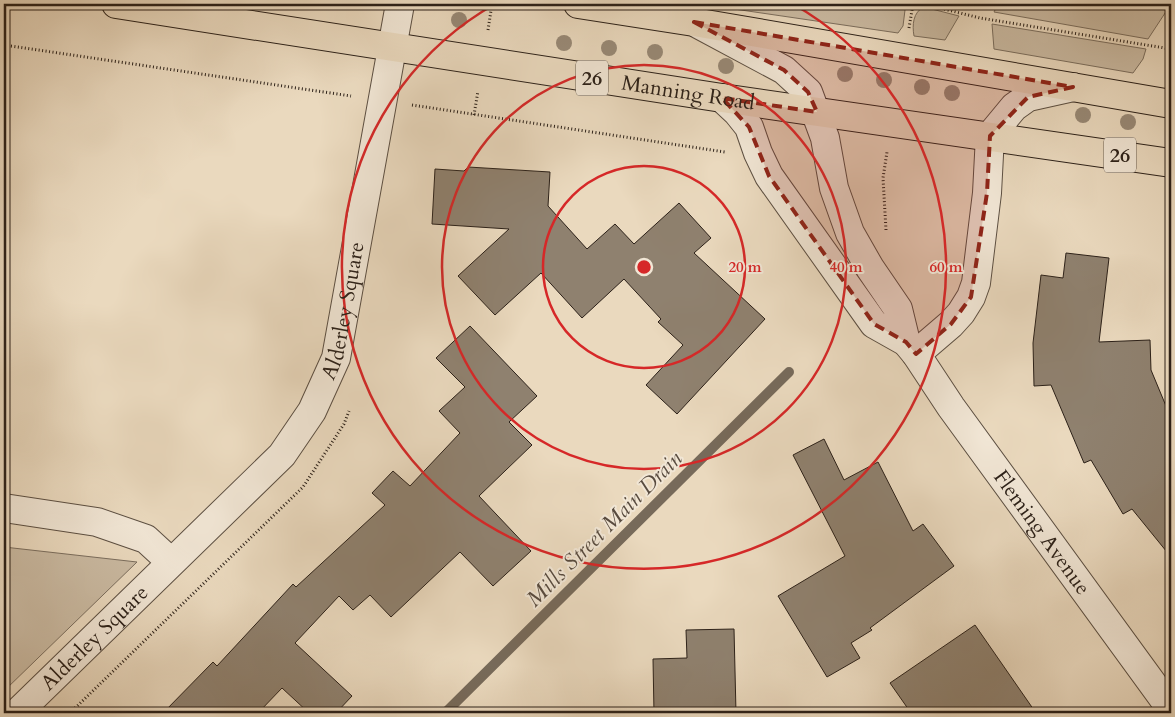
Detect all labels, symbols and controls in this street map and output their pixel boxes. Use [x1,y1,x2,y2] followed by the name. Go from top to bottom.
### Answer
[576,60,608,96] road number: 26
[620,68,757,117] street label: Manning Road
[1104,138,1136,172] road number: 26
[314,240,371,384] street label: Alderley Square
[728,257,762,277] text: 20 m
[829,257,863,277] text: 40 m
[929,257,963,277] text: 60 m
[635,258,653,276] centre of rings
[519,444,689,614] water label: Mills Street Main Drain
[987,464,1098,601] street label: Fleming Avenue
[34,578,155,697] street label: Alderley Square

